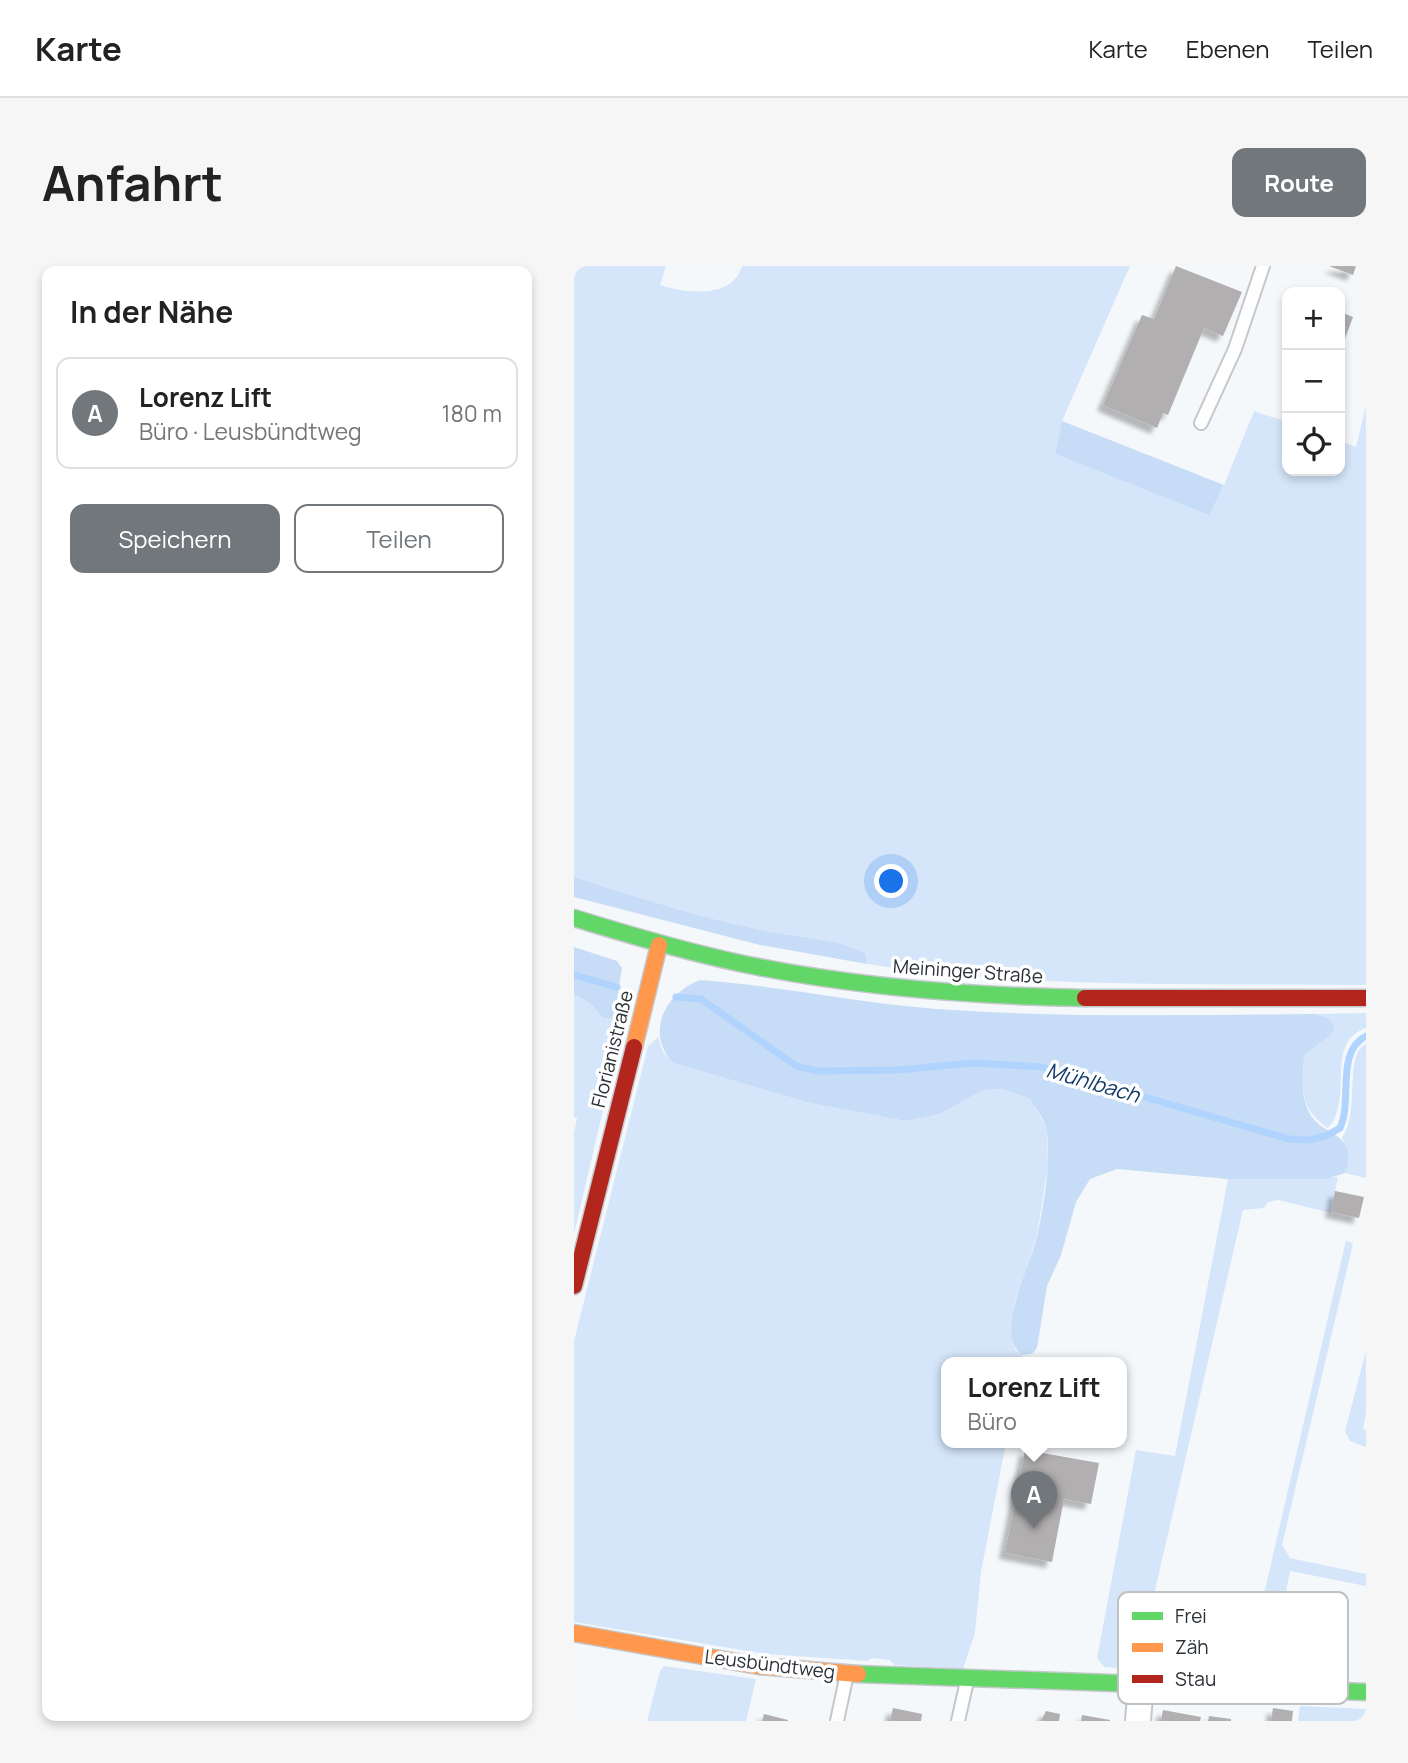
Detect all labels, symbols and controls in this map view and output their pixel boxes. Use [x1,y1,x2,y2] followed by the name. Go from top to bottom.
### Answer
[35,26,122,71] text: Karte
[1088,32,1148,65] text: Karte
[1186,32,1269,65] text: Ebenen
[1307,32,1373,65] text: Teilen
[1232,148,1366,217] button: Route
[42,149,223,216] text: Anfahrt
[1282,287,1345,476] map controls
[1282,287,1345,350] button: +
[70,291,233,332] text: In der Nähe
[1282,350,1345,413] button: −
[139,379,272,415] text: Lorenz Lift
[87,397,103,429] text: A
[442,397,502,429] text: 180 m
[1282,413,1345,476] button: locate
[139,415,362,447] text: Büro · Leusbündtweg
[70,504,280,573] button: Speichern
[294,504,504,573] button: Teilen
[874,864,908,898] your location
[892,953,1044,989] street label: Meininger Straße
[585,988,639,1110] street label: Florianistraße
[1043,1055,1145,1109] water label: Mühlbach
[941,1357,1127,1448] popup
[968,1369,1100,1405] text: Lorenz Lift
[968,1405,1017,1437] text: Büro
[1011,1471,1057,1529] pin: A
[1118,1592,1348,1704] legend
[1175,1603,1207,1629] text: Frei
[1175,1634,1209,1660] text: Zäh
[703,1643,837,1685] street label: Leusbündtweg
[1175,1666,1216,1692] text: Stau

